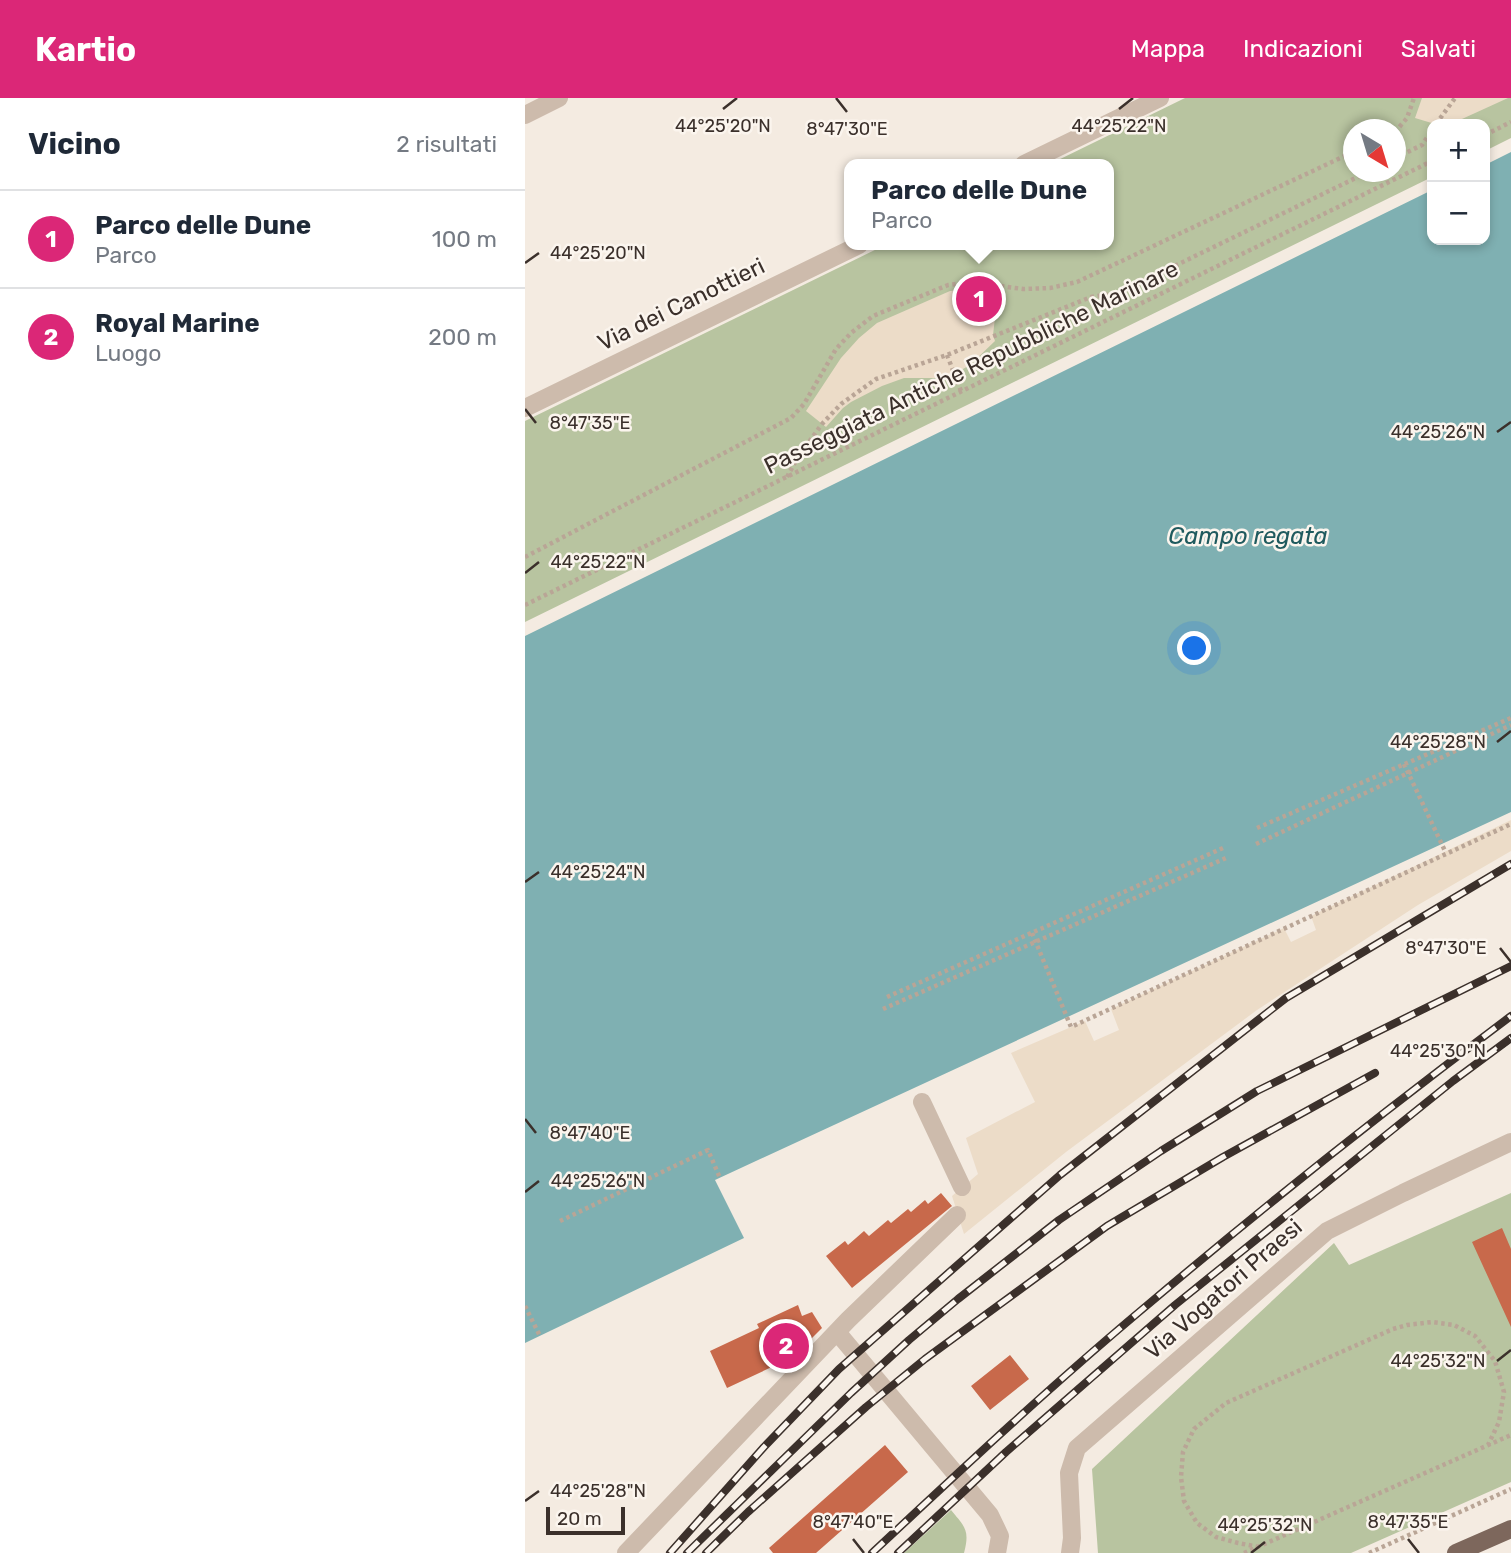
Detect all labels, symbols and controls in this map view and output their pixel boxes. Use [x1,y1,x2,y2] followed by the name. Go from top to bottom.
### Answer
[35,30,136,69] text: Kartio
[1131,35,1205,63] text: Mappa
[1243,35,1363,63] text: Indicazioni
[1401,35,1476,63] text: Salvati
[675,115,771,137] text: 44°25'20"N
[1072,115,1166,137] text: 44°25'22"N
[806,118,888,140] text: 8°47'30"E
[1343,119,1406,182] north arrow
[1427,119,1490,245] map controls
[1427,119,1490,182] button: +
[28,126,121,162] text: Vicino
[396,130,497,158] text: 2 risultati
[844,159,1114,250] popup
[871,175,1087,206] text: Parco delle Dune
[1427,182,1490,245] button: −
[871,206,933,234] text: Parco
[95,210,311,241] text: Parco delle Dune
[45,225,57,253] text: 1
[432,225,497,253] text: 100 m
[95,241,157,269] text: Parco
[550,242,646,264] text: 44°25'20"N
[593,251,769,357] street label: Via dei Canottieri
[759,254,1183,480] street label: Passeggiata Antiche Repubbliche Marinare
[956,273,1002,325] pin: 1
[95,308,260,339] text: Royal Marine
[44,323,58,351] text: 2
[428,323,497,351] text: 200 m
[95,339,162,367] text: Luogo
[550,412,630,434] text: 8°47'35"E
[1391,421,1485,443] text: 44°25'26"N
[1168,522,1328,550] water label: Campo regata
[551,551,645,573] text: 44°25'22"N
[1177,631,1211,665] your location
[1390,731,1486,753] text: 44°25'28"N
[551,861,645,883] text: 44°25'24"N
[1405,937,1487,959] text: 8°47'30"E
[1390,1040,1486,1062] text: 44°25'30"N
[550,1122,631,1144] text: 8°47'40"E
[551,1170,645,1192] text: 44°25'26"N
[1138,1213,1308,1365] street label: Via Vogatori Praesi
[763,1320,809,1372] pin: 2
[1390,1350,1486,1372] text: 44°25'32"N
[550,1480,646,1502] text: 44°25'28"N
[546,1504,625,1536] scale bar
[557,1507,602,1530] text: 20 m
[813,1511,894,1533] text: 8°47'40"E
[1368,1511,1448,1533] text: 8°47'35"E
[1217,1514,1313,1536] text: 44°25'32"N

